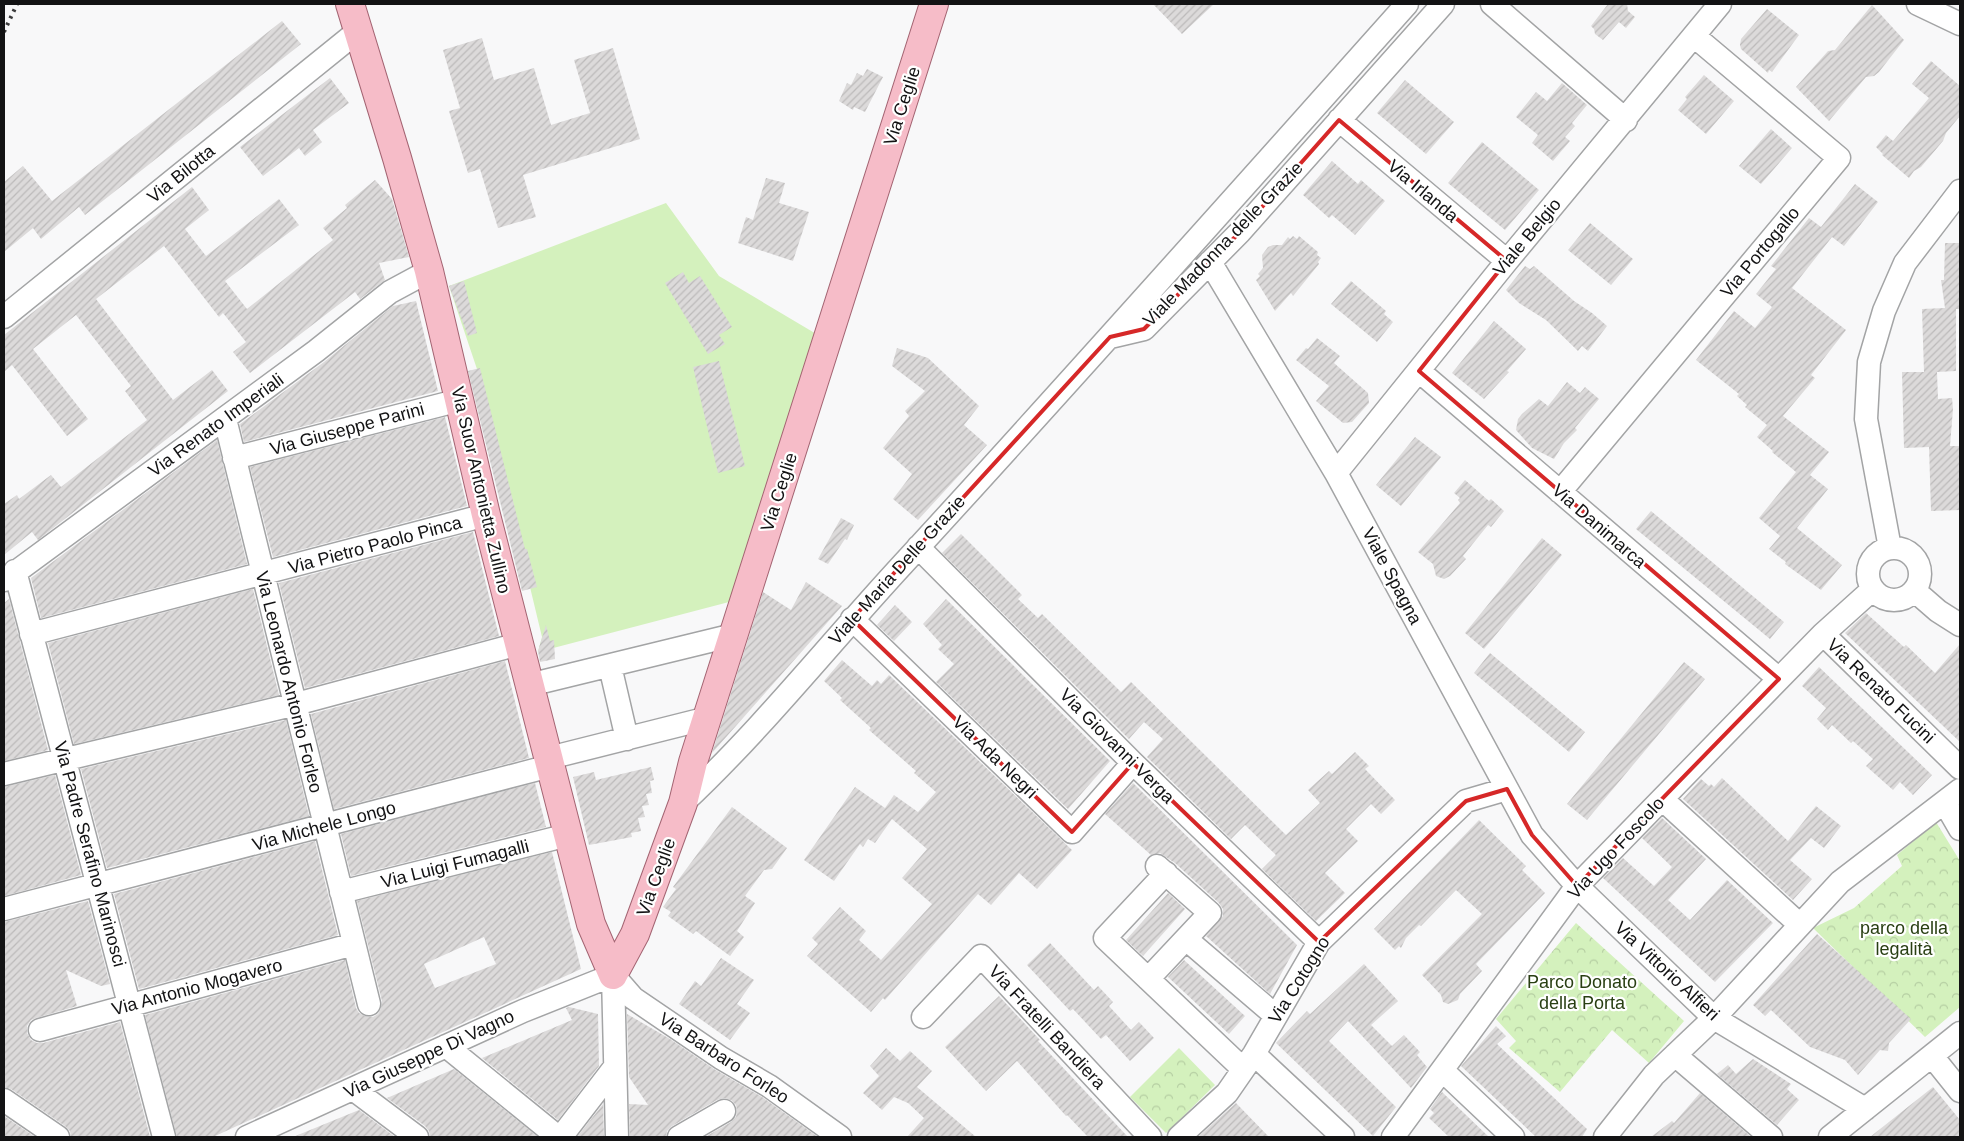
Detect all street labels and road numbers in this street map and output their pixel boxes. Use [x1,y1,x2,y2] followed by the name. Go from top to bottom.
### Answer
[880,64,924,148] street label: Via Ceglie
[143,140,219,207] street label: Via Bilotta
[1384,156,1463,227] street label: Via Irlanda
[1139,158,1307,330] street label: Viale Madonna delle Grazie
[1489,194,1565,280] street label: Viale Belgio
[1716,203,1804,301] street label: Via Portogallo
[145,369,287,481] street label: Via Renato Imperiali
[447,385,515,595] street label: Via Suor Antonietta Zullino
[268,399,426,459] street label: Via Giuseppe Parini
[757,450,801,534] street label: Via Ceglie
[1548,480,1651,573] street label: Via Danimarca
[825,491,969,649] street label: Viale Maria Delle Grazie
[286,512,465,578] street label: Via Pietro Paolo Pinca
[1358,524,1426,629] street label: Viale Spagna
[252,569,326,795] street label: Via Leonardo Antonio Forleo
[1823,635,1939,747] street label: Via Renato Fucini
[1056,685,1179,808] street label: Via Giovanni Verga
[949,712,1041,802] street label: Via Ada Negri
[50,739,130,969] street label: Via Padre Serafino Marinosci
[1564,793,1668,903] street label: Via Ugo Foscolo
[250,797,398,855] street label: Via Michele Longo
[633,835,679,919] street label: Via Ceglie
[379,836,531,892] street label: Via Luigi Fumagalli
[1611,918,1723,1024] street label: Via Vittorio Alfieri
[1264,933,1334,1027] street label: Via Cotogno
[110,955,284,1019] street label: Via Antonio Mogavero
[985,961,1110,1094] street label: Via Fratelli Bandiera
[341,1006,517,1102] street label: Via Giuseppe Di Vagno
[655,1009,793,1107] street label: Via Barbaro Forleo

